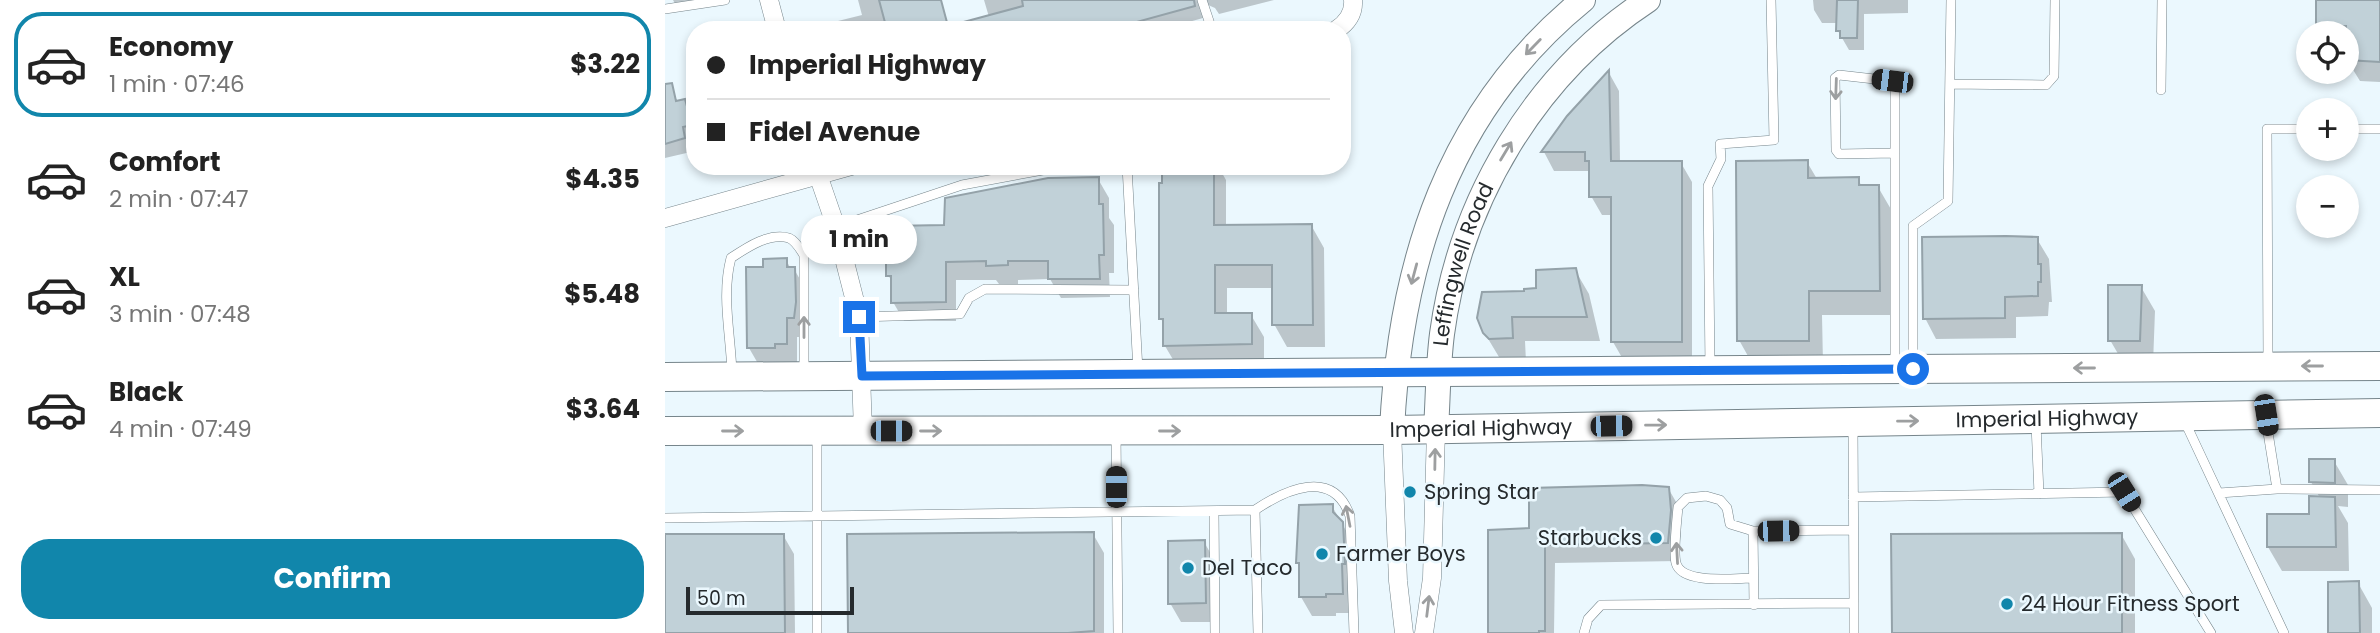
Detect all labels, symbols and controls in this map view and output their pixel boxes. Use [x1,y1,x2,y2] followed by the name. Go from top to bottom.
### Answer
[2296,21,2359,238] map controls
[2296,21,2359,84] button: locate
[109,29,233,65] text: Economy
[25,33,88,96] icon: car
[1525,38,1542,55] one-way arrow
[570,46,640,82] text: $3.22
[749,47,986,83] text: Imperial Highway
[109,68,245,100] text: 1 min · 07:46
[1870,68,1915,94] car
[1829,77,1843,100] one-way arrow
[2296,98,2359,161] button: +
[749,114,920,150] text: Fidel Avenue
[1499,142,1513,162] one-way arrow
[109,144,221,180] text: Comfort
[25,148,88,211] icon: car
[565,161,640,197] text: $4.35
[2296,175,2359,238] button: −
[1426,177,1500,347] street label: Leffingwell Road
[109,183,249,215] text: 2 min · 07:47
[801,216,917,264] callout: 1 min
[829,223,889,255] text: 1 min
[109,259,140,295] text: XL
[1407,262,1420,285] one-way arrow
[25,263,88,326] icon: car
[564,276,640,312] text: $5.48
[109,298,251,330] text: 3 min · 07:48
[843,301,875,333] route end
[797,316,811,339] one-way arrow
[1897,353,1929,385] route start
[2301,359,2324,373] one-way arrow
[2073,361,2096,375] one-way arrow
[109,374,183,410] text: Black
[25,378,88,441] icon: car
[566,391,640,427] text: $3.64
[2253,393,2280,437] car
[1955,402,2139,434] street label: Imperial Highway
[1389,412,1573,444] street label: Imperial Highway
[109,413,252,445] text: 4 min · 07:49
[1896,414,1919,428] one-way arrow
[1590,415,1633,437] car
[1644,419,1667,432] one-way arrow
[871,421,913,442] car
[721,424,744,438] one-way arrow
[920,424,943,438] one-way arrow
[1158,424,1181,438] one-way arrow
[1428,448,1442,471] one-way arrow
[1106,466,1127,508] car
[2104,469,2145,515] car
[1424,477,1539,506] place label: Spring Star
[1402,484,1418,500] marker: Spring Star
[1340,505,1354,528] one-way arrow
[1757,520,1800,542] car
[1538,523,1642,552] place label: Starbucks
[1648,530,1664,546] marker: Starbucks
[21,539,644,619] button: Confirm
[1336,539,1466,568] place label: Farmer Boys
[1671,542,1684,565] one-way arrow
[1314,546,1330,562] marker: Farmer Boys
[1202,553,1292,582] place label: Del Taco
[1180,560,1196,576] marker: Del Taco
[686,584,854,616] scale bar
[697,585,746,612] text: 50 m
[2021,589,2240,618] place label: 24 Hour Fitness Sport
[1422,595,1435,618] one-way arrow
[1999,596,2015,612] marker: 24 Hour Fitness Sport

